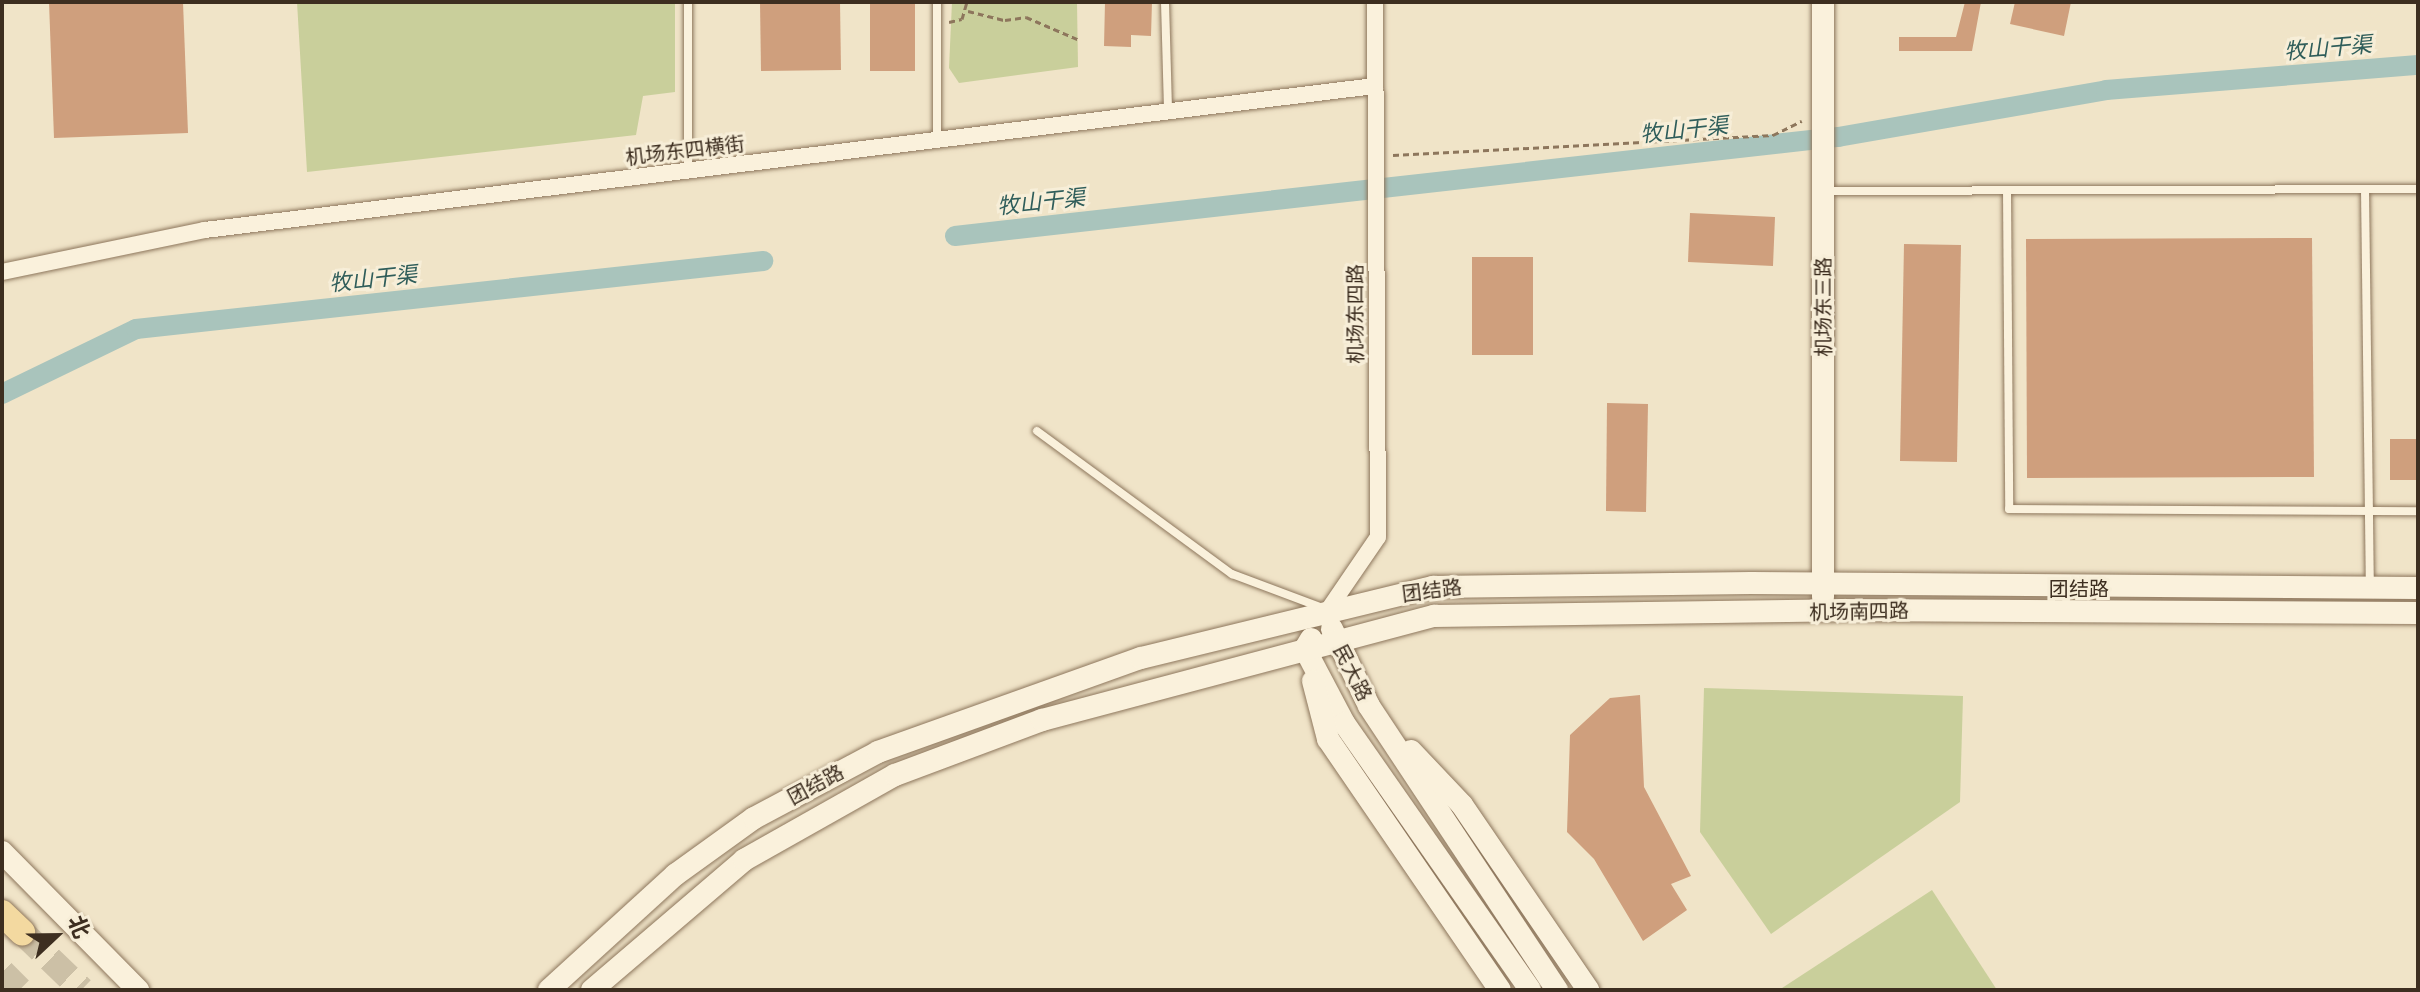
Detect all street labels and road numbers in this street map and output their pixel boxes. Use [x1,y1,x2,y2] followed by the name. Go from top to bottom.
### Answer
[624,132,746,170] street label: 机场东四横街
[1812,257,1836,357] street label: 机场东三路
[1344,264,1368,364] street label: 机场东四路
[1401,575,1463,607] street label: 团结路
[2049,577,2109,601] street label: 团结路
[1809,599,1909,625] street label: 机场南四路
[1328,641,1376,705] street label: 民大路
[784,760,848,810] street label: 团结路

